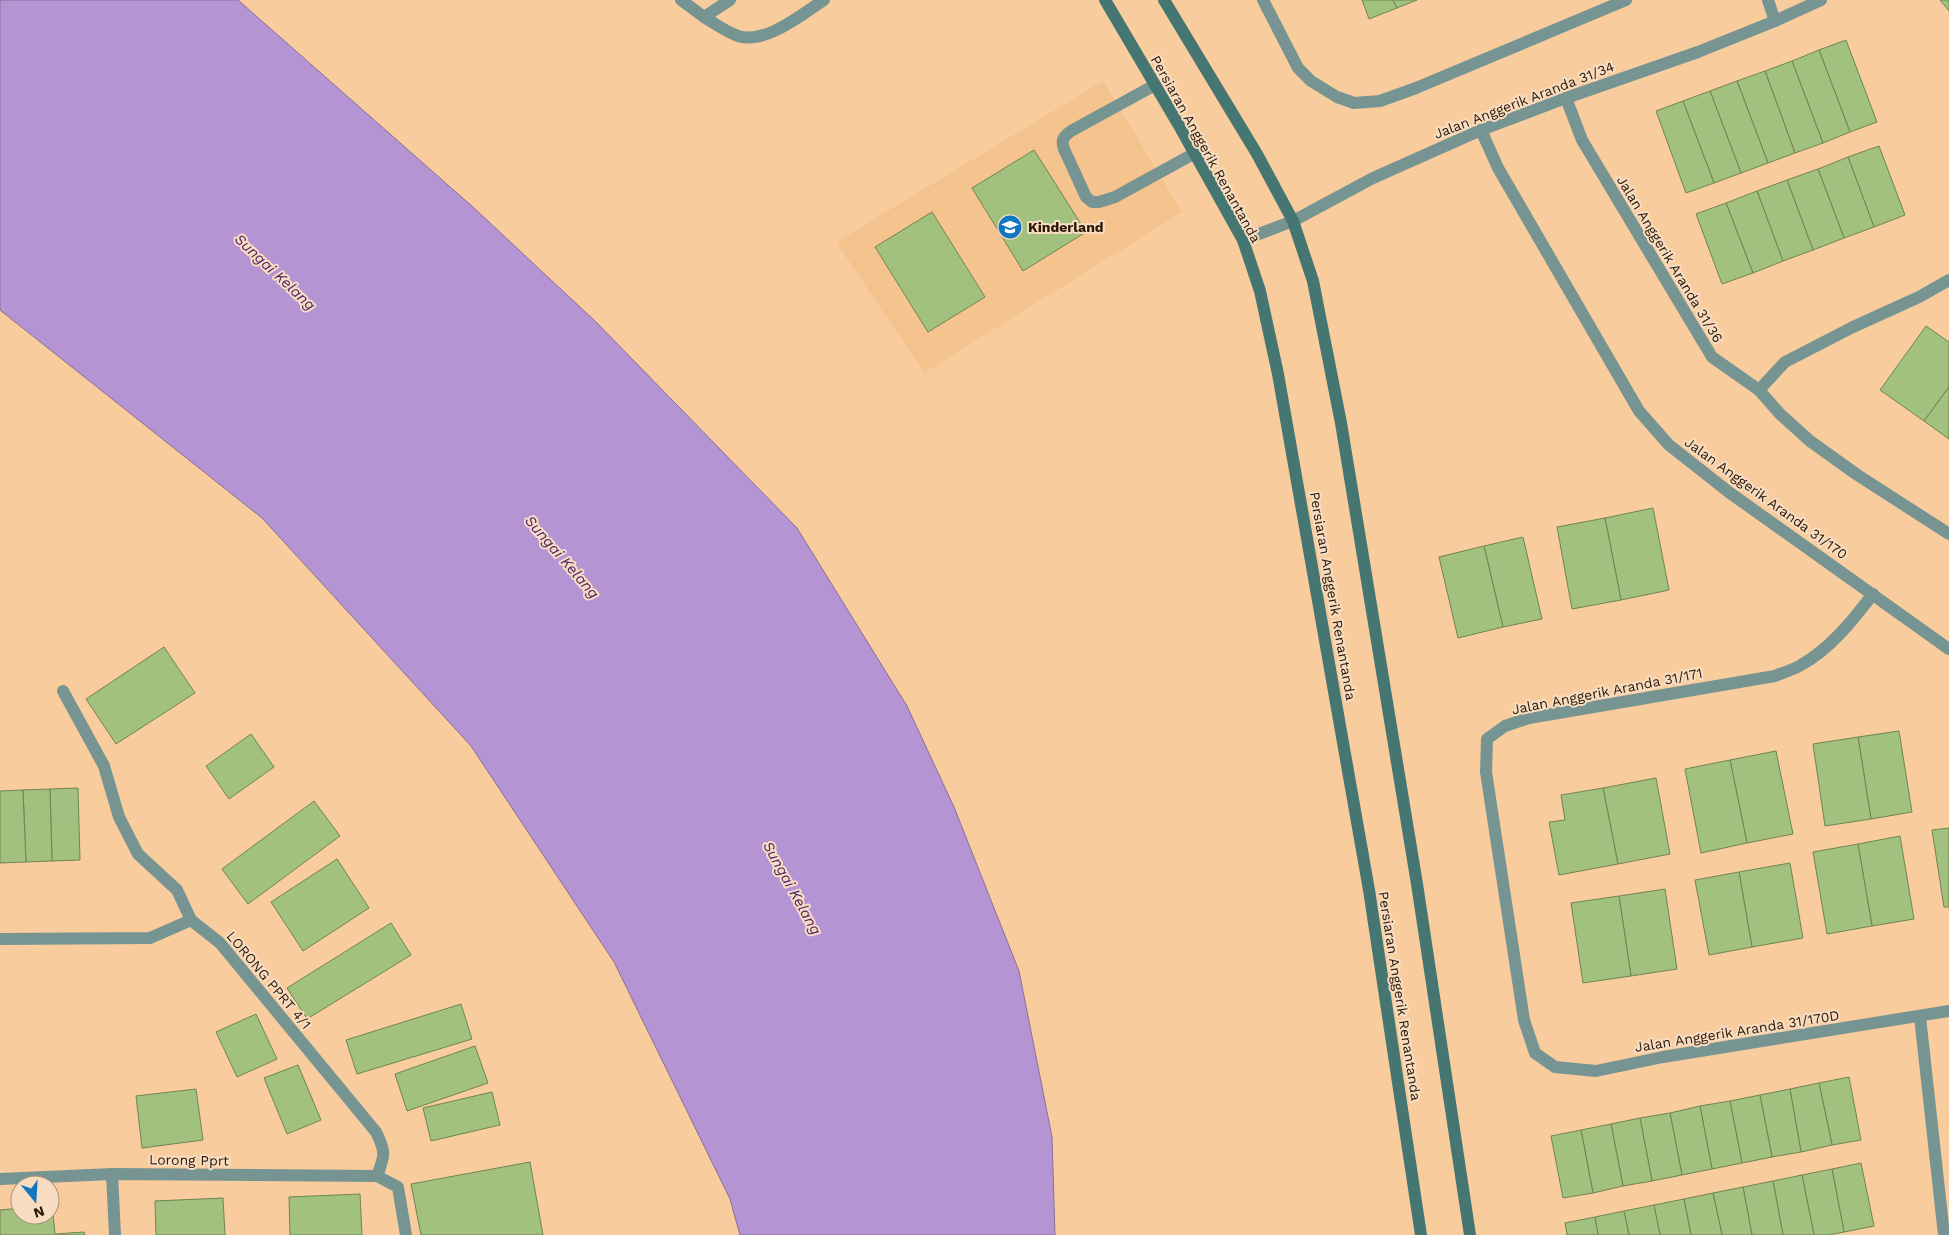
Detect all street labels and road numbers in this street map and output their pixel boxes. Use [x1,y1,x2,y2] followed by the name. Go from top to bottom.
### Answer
[1148,53,1264,245] street label: Persiaran Anggerik Renantanda
[1432,58,1616,142] street label: Jalan Anggerik Aranda 31/34
[1614,173,1726,345] street label: Jalan Anggerik Aranda 31/36
[1682,434,1850,562] street label: Jalan Anggerik Aranda 31/170
[1307,490,1359,702] street label: Persiaran Anggerik Renantanda
[1510,665,1704,717] street label: Jalan Anggerik Aranda 31/171
[1376,890,1424,1102] street label: Persiaran Anggerik Renantanda
[224,928,314,1032] street label: LORONG PPRT 4/1
[1634,1007,1840,1055] street label: Jalan Anggerik Aranda 31/170D
[149,1151,229,1169] street label: Lorong Pprt

